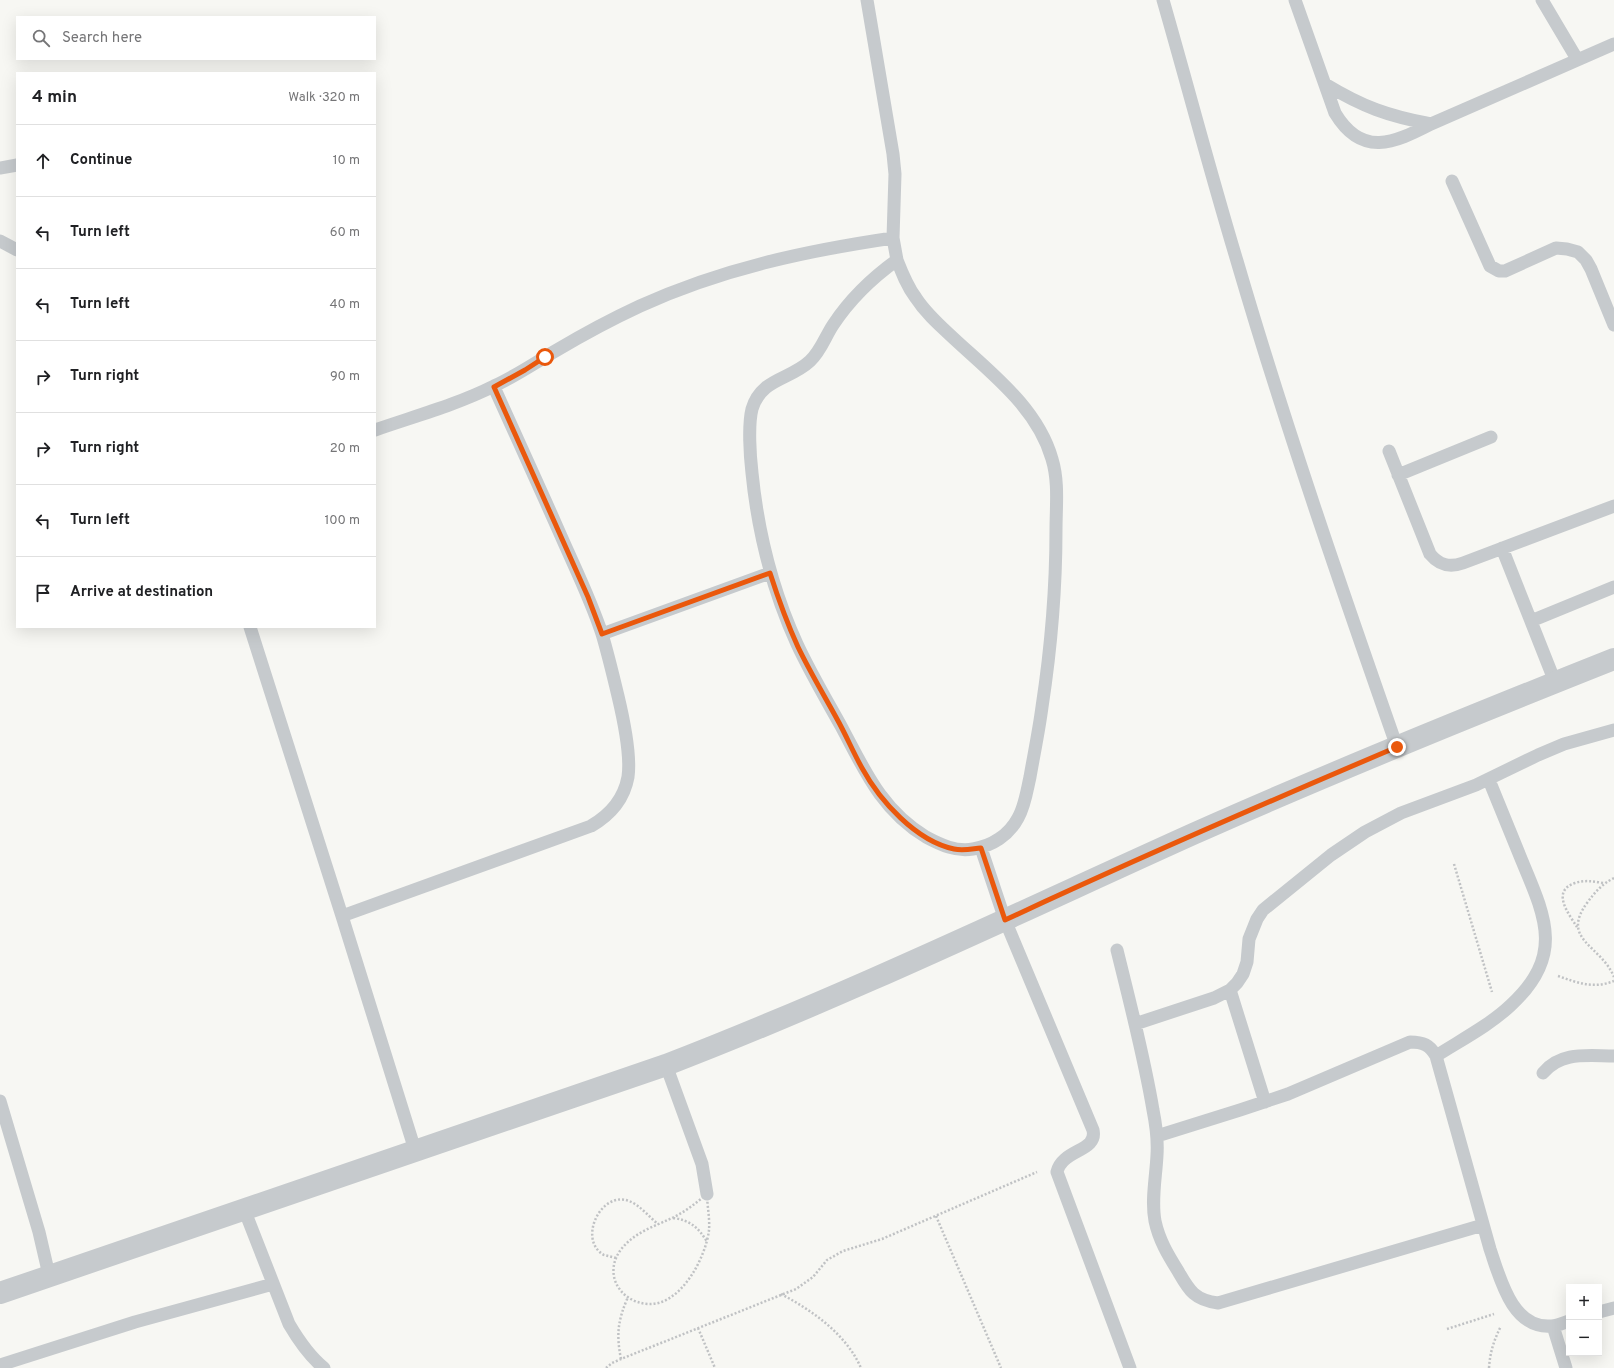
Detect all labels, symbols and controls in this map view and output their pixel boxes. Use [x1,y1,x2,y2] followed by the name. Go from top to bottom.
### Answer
[16,16,376,60] search box
[30,27,52,49] icon: search
[62,29,142,48] text: Search here
[32,87,77,109] text: 4 min
[288,90,360,106] text: Walk · 320 m
[32,150,54,172] icon: ahead
[70,151,132,170] text: Continue
[333,153,360,169] text: 10 m
[32,222,54,244] icon: left
[70,223,130,242] text: Turn left
[330,225,360,241] text: 60 m
[32,294,54,316] icon: left
[70,295,130,314] text: Turn left
[330,297,360,313] text: 40 m
[536,348,554,366] route start
[32,366,54,388] icon: right
[70,367,139,386] text: Turn right
[330,369,360,385] text: 90 m
[32,438,54,460] icon: right
[70,439,139,458] text: Turn right
[330,441,360,457] text: 20 m
[32,510,54,532] icon: left
[70,511,130,530] text: Turn left
[324,513,360,529] text: 100 m
[32,582,54,604] icon: arrive
[70,583,213,602] text: Arrive at destination
[1388,738,1406,756] route end
[1566,1284,1602,1356] map controls
[1566,1284,1602,1320] button: +
[1566,1320,1602,1356] button: −

